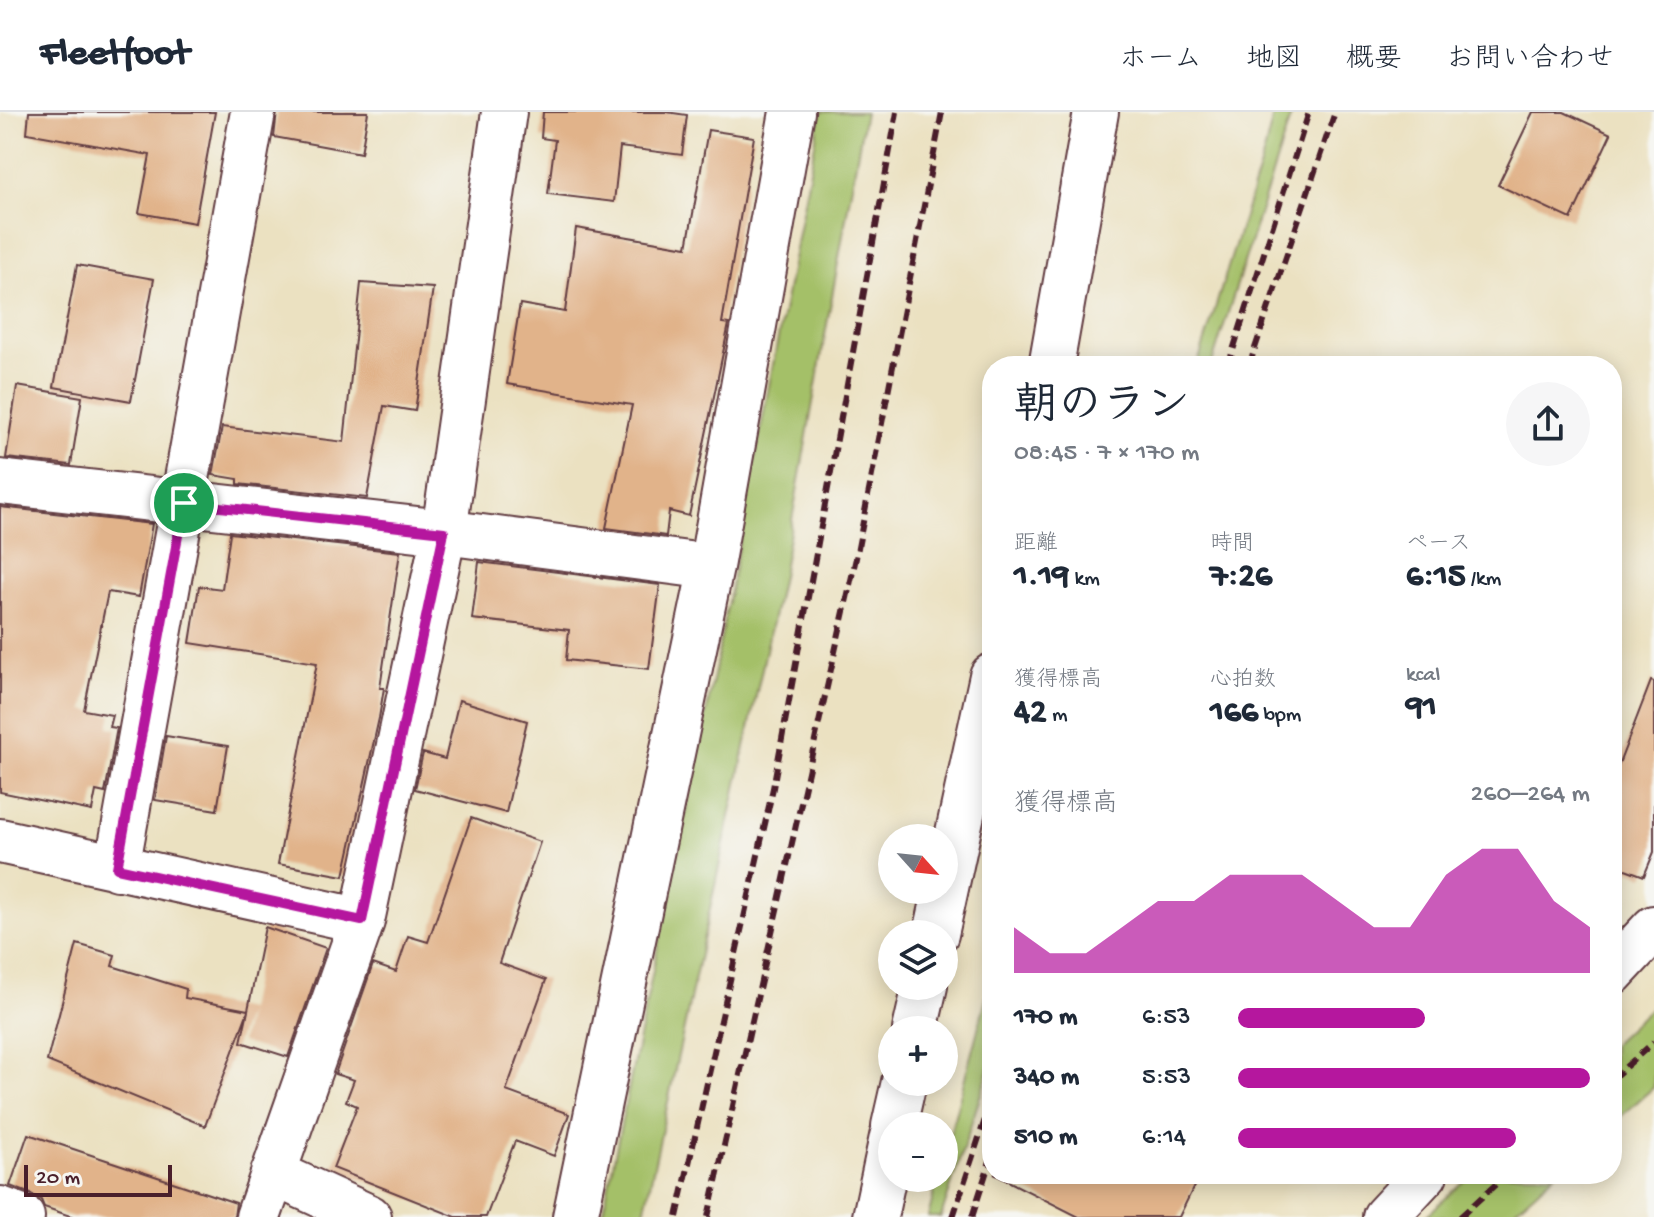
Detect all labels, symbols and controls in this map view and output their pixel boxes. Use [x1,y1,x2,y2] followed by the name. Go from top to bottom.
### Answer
[40,33,189,77] text: Fleetfoot
[1119,44,1202,77] text: ホーム
[1246,44,1302,77] text: 地図
[1346,44,1402,77] text: 概要
[1446,44,1614,77] text: お問い合わせ
[1506,382,1590,466] button: share
[1014,383,1190,435] text: 朝のラン
[1014,439,1199,470] text: 08:45 · 7 × 170 m
[150,469,218,537] pin
[162,481,206,525] icon: arrive
[1014,532,1058,558] text: 距離
[1210,532,1254,558] text: 時間
[1406,532,1471,558] text: ペース
[1014,558,1069,598] text: 1.19
[1210,558,1272,598] text: 7:26
[1406,558,1466,598] text: 6:15
[1069,567,1100,593] text: km
[1466,567,1501,593] text: /km
[1406,663,1440,689] text: kcal
[1014,668,1102,694] text: 獲得標高
[1210,668,1276,694] text: 心拍数
[1406,689,1437,729] text: 91
[1014,694,1047,734] text: 42
[1210,694,1258,734] text: 166
[1047,703,1068,729] text: m
[1258,703,1301,729] text: bpm
[1471,780,1590,811] text: 260–264 m
[1014,790,1118,821] text: 獲得標高
[878,824,958,904] north arrow
[878,824,958,1192] map controls
[878,920,958,1000] button: layers
[1014,1003,1077,1034] text: 170 m
[1142,1003,1191,1034] text: 6:53
[878,1016,958,1096] button: +
[1014,1063,1079,1094] text: 340 m
[1142,1063,1191,1094] text: 5:53
[878,1112,958,1192] button: −
[1014,1123,1078,1154] text: 510 m
[1142,1123,1186,1154] text: 6:14
[24,1161,172,1197] scale bar
[36,1166,80,1192] text: 20 m

